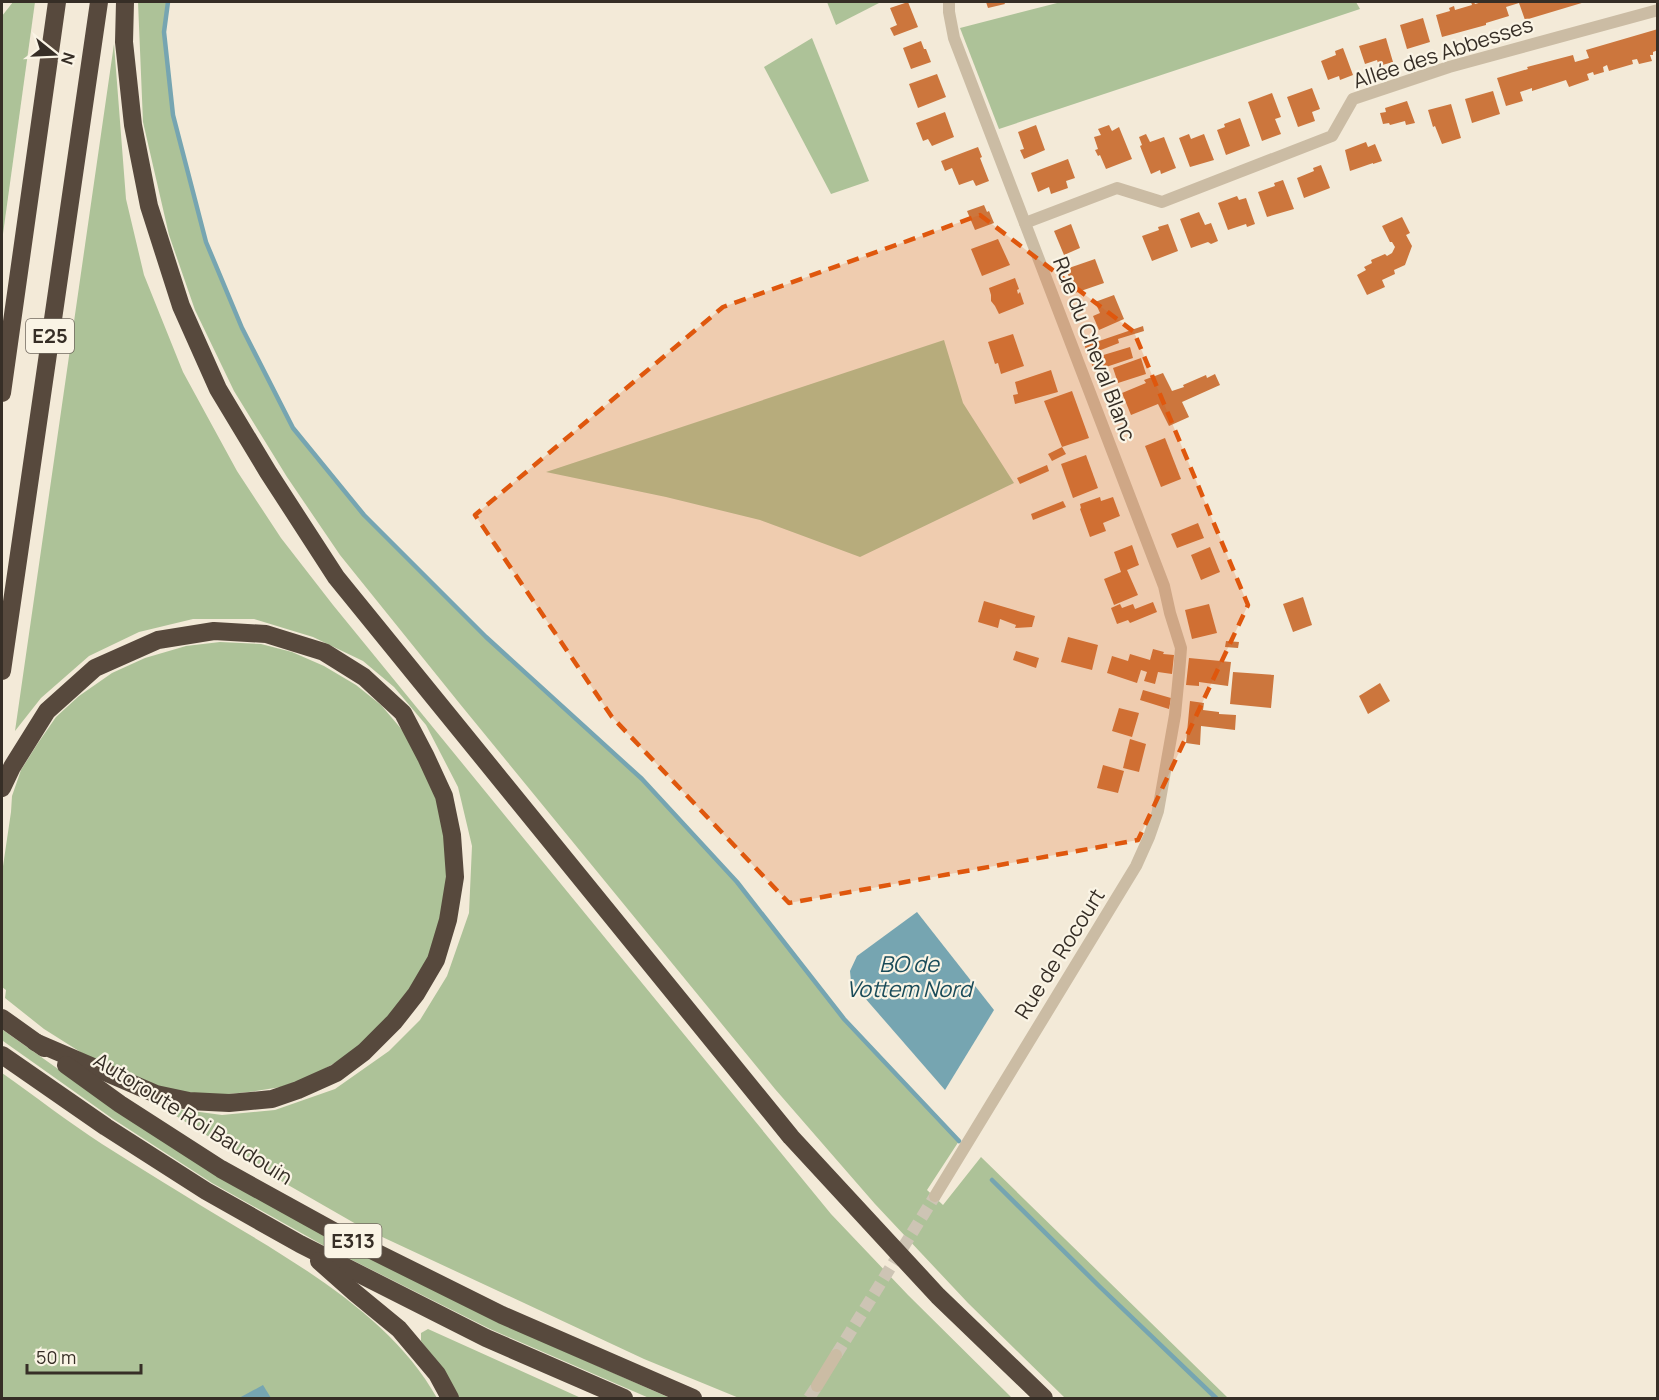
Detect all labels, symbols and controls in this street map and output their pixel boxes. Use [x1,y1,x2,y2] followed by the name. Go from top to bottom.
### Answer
[1349,10,1536,94] street label: Allée des Abbesses
[24,24,84,84] north arrow
[56,50,81,68] text: N
[1047,253,1143,445] street label: Rue du Cheval Blanc
[26,319,74,353] road number: E25
[1008,883,1110,1024] street label: Rue de Rocourt
[846,949,975,1004] water label: BO de Vottem Nord
[89,1045,298,1191] street label: Autoroute Roi Baudouin
[324,1224,382,1258] road number: E313
[27,1337,141,1375] scale bar
[36,1345,76,1369] text: 50 m

